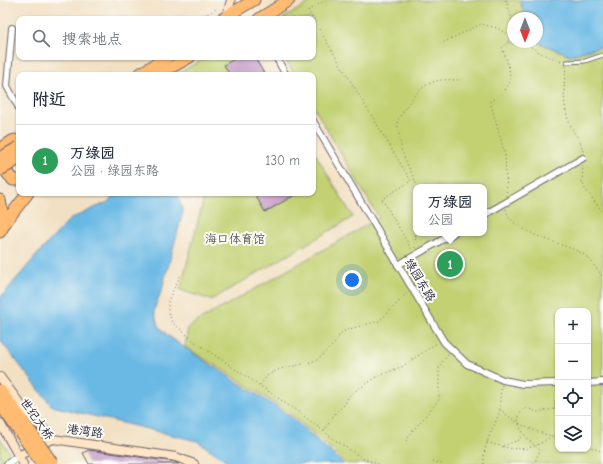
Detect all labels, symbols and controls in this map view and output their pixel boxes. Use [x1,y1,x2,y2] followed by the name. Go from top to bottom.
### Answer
[507,12,543,48] north arrow
[16,16,316,60] search box
[30,27,52,49] icon: search
[62,30,122,48] text: 搜索地点
[32,90,66,109] text: 附近
[70,144,115,162] text: 万绿园
[42,153,48,168] text: 1
[265,153,300,168] text: 130 m
[70,163,159,178] text: 公园 · 绿园东路
[413,184,487,236] popup
[427,193,473,211] text: 万绿园
[427,212,454,227] text: 公园
[205,232,265,246] park label: 海口体育馆
[437,249,463,279] pin: 1
[402,256,438,304] street label: 绿园东路
[342,270,362,290] your location
[555,308,591,452] map controls
[555,308,591,344] button: +
[555,344,591,380] button: −
[555,380,591,416] button: locate
[17,395,57,443] street label: 世纪大桥
[555,416,591,452] button: layers
[66,422,104,440] street label: 港湾路

